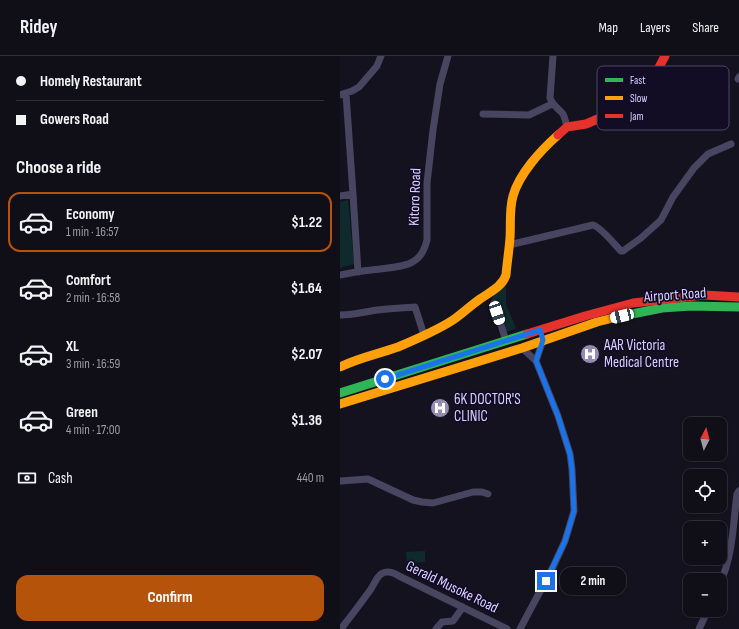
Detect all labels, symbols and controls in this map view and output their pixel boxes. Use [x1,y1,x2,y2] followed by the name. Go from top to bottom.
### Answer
[20,16,57,39] text: Ridey
[598,19,618,36] text: Map
[640,19,670,36] text: Layers
[692,19,719,36] text: Share
[597,66,729,130] legend
[40,72,142,91] text: Homely Restaurant
[630,74,646,87] text: Fast
[630,92,647,105] text: Slow
[40,110,109,129] text: Gowers Road
[629,110,644,123] text: Jam
[16,157,101,178] text: Choose a ride
[404,168,426,226] street label: Kitoro Road
[18,204,54,240] icon: car
[66,205,115,224] text: Economy
[291,213,322,232] text: $1.22
[66,224,119,240] text: 1 min · 16:57
[18,270,54,306] icon: car
[66,271,111,290] text: Comfort
[291,279,322,298] text: $1.64
[642,283,707,307] street label: Airport Road
[66,290,120,306] text: 2 min · 16:58
[488,300,506,326] car
[609,307,635,325] car
[18,336,54,372] icon: car
[603,336,679,372] place label: AAR Victoria Medical Centre
[66,337,79,356] text: XL
[579,343,601,365] hospital icon: AAR Victoria Medical Centre
[291,345,322,364] text: $2.07
[66,356,120,372] text: 3 min · 16:59
[376,370,394,388] route start
[454,390,521,426] place label: 6K DOCTOR'S CLINIC
[429,397,451,419] hospital icon: 6K DOCTOR'S CLINIC
[18,402,54,438] icon: car
[66,403,98,422] text: Green
[291,411,322,430] text: $1.36
[683,417,727,461] north arrow
[683,417,727,617] map controls
[66,422,120,438] text: 4 min · 17:00
[16,467,38,489] icon: cash
[48,469,73,488] text: Cash
[683,469,727,513] button: locate
[297,470,324,486] text: 440 m
[683,521,727,565] button: +
[403,556,501,618] street label: Gerald Musoke Road
[560,567,626,595] callout: 2 min
[537,572,555,590] route end
[581,573,605,589] text: 2 min
[683,573,727,617] button: −
[16,575,324,621] button: Confirm

